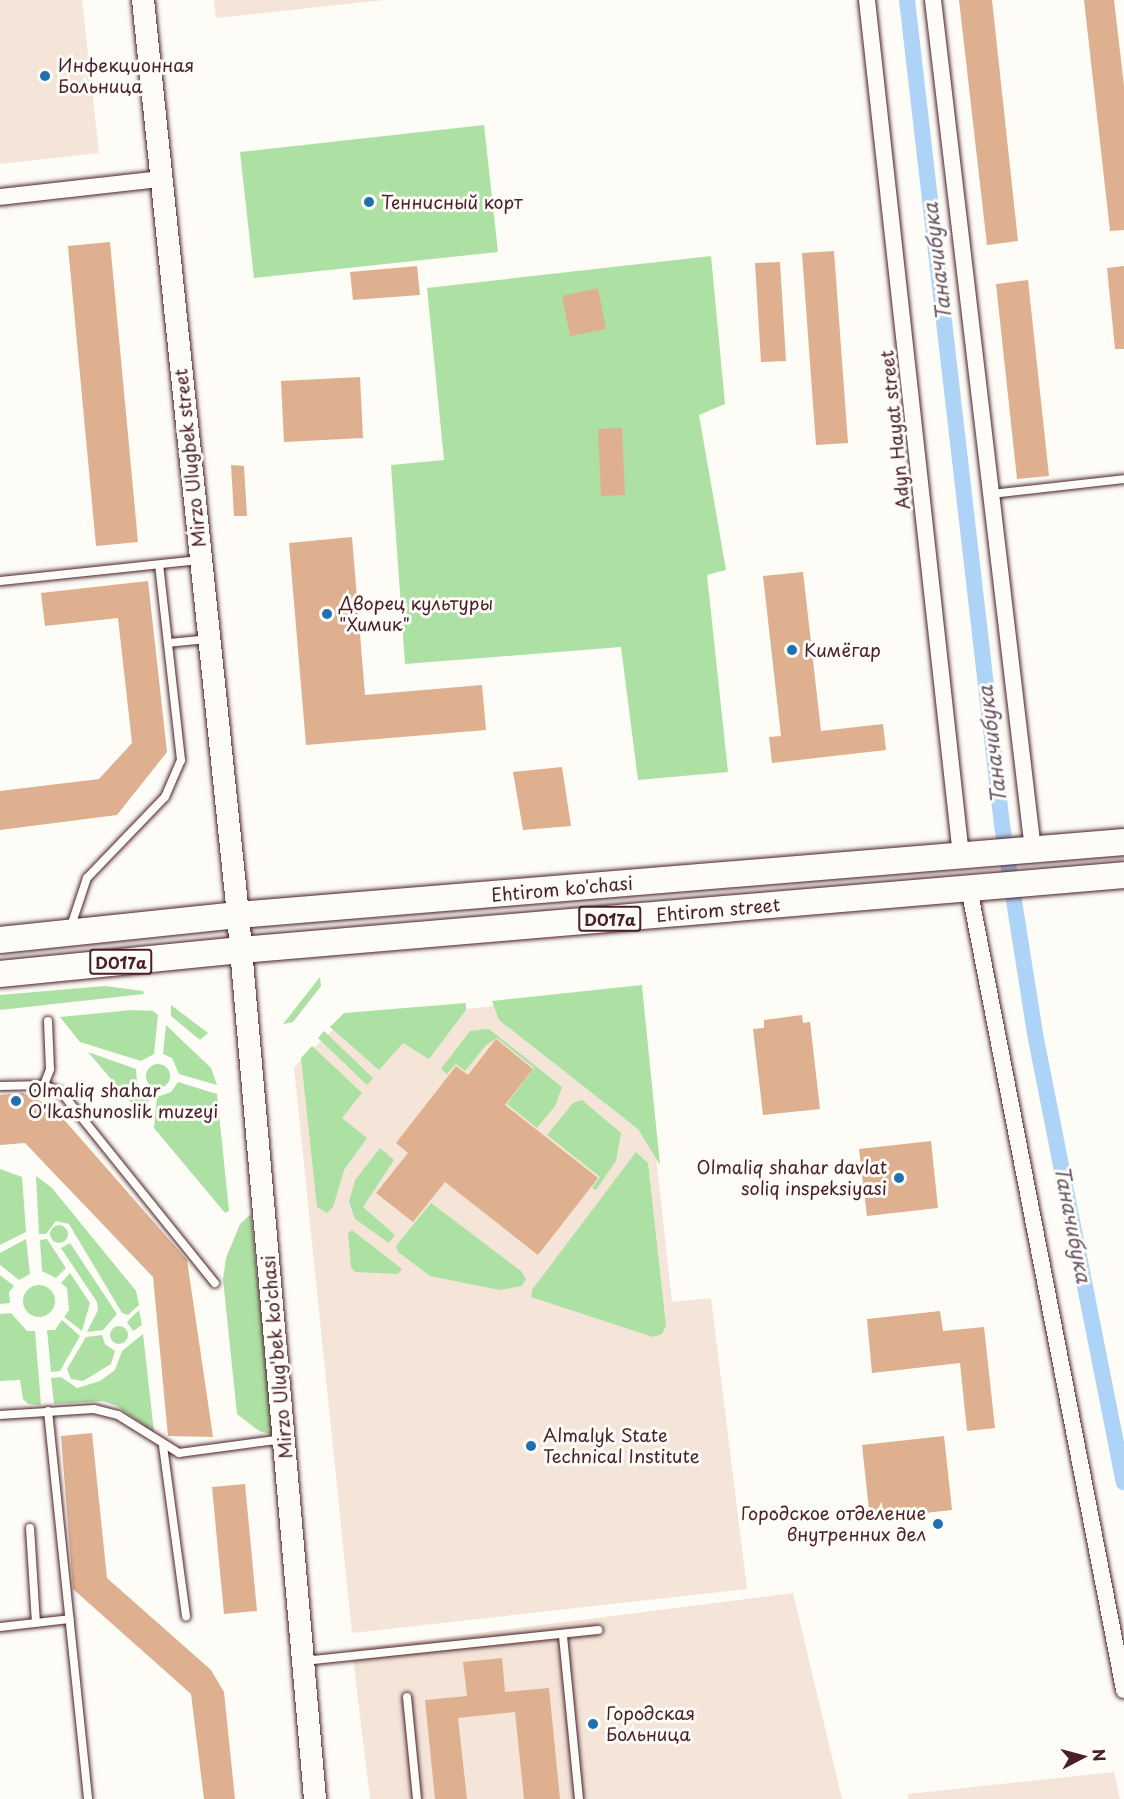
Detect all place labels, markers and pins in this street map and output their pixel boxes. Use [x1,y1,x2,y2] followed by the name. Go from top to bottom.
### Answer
[58,55,194,98] place label: Инфекционная Больница
[36,67,54,85] marker: Инфекционная Больница
[381,191,523,213] place label: Теннисный корт
[362,195,376,209] marker: Теннисный корт
[339,593,494,636] place label: Дворец культуры "Химик"
[320,607,334,621] marker: Дворец культуры "Химик"
[804,639,881,661] place label: Кимёгар
[785,643,799,657] marker: Кимёгар
[28,1080,219,1122] place label: Olmaliq shahar O'lkashunoslik muzeyi
[9,1094,23,1108] marker: Olmaliq shahar O'lkashunoslik muzeyi
[695,1157,887,1200] place label: Olmaliq shahar davlat soliq inspeksiyasi
[892,1171,906,1185] marker: Olmaliq shahar davlat soliq inspeksiyasi
[543,1425,701,1468] place label: Almalyk State Technical Institute
[524,1439,538,1453] marker: Almalyk State Technical Institute
[741,1503,926,1546] place label: Городское отделение внутренних дел
[931,1517,945,1531] marker: Городское отделение внутренних дел
[606,1703,695,1746] place label: Городская Больница
[584,1715,602,1733] marker: Городская Больница

